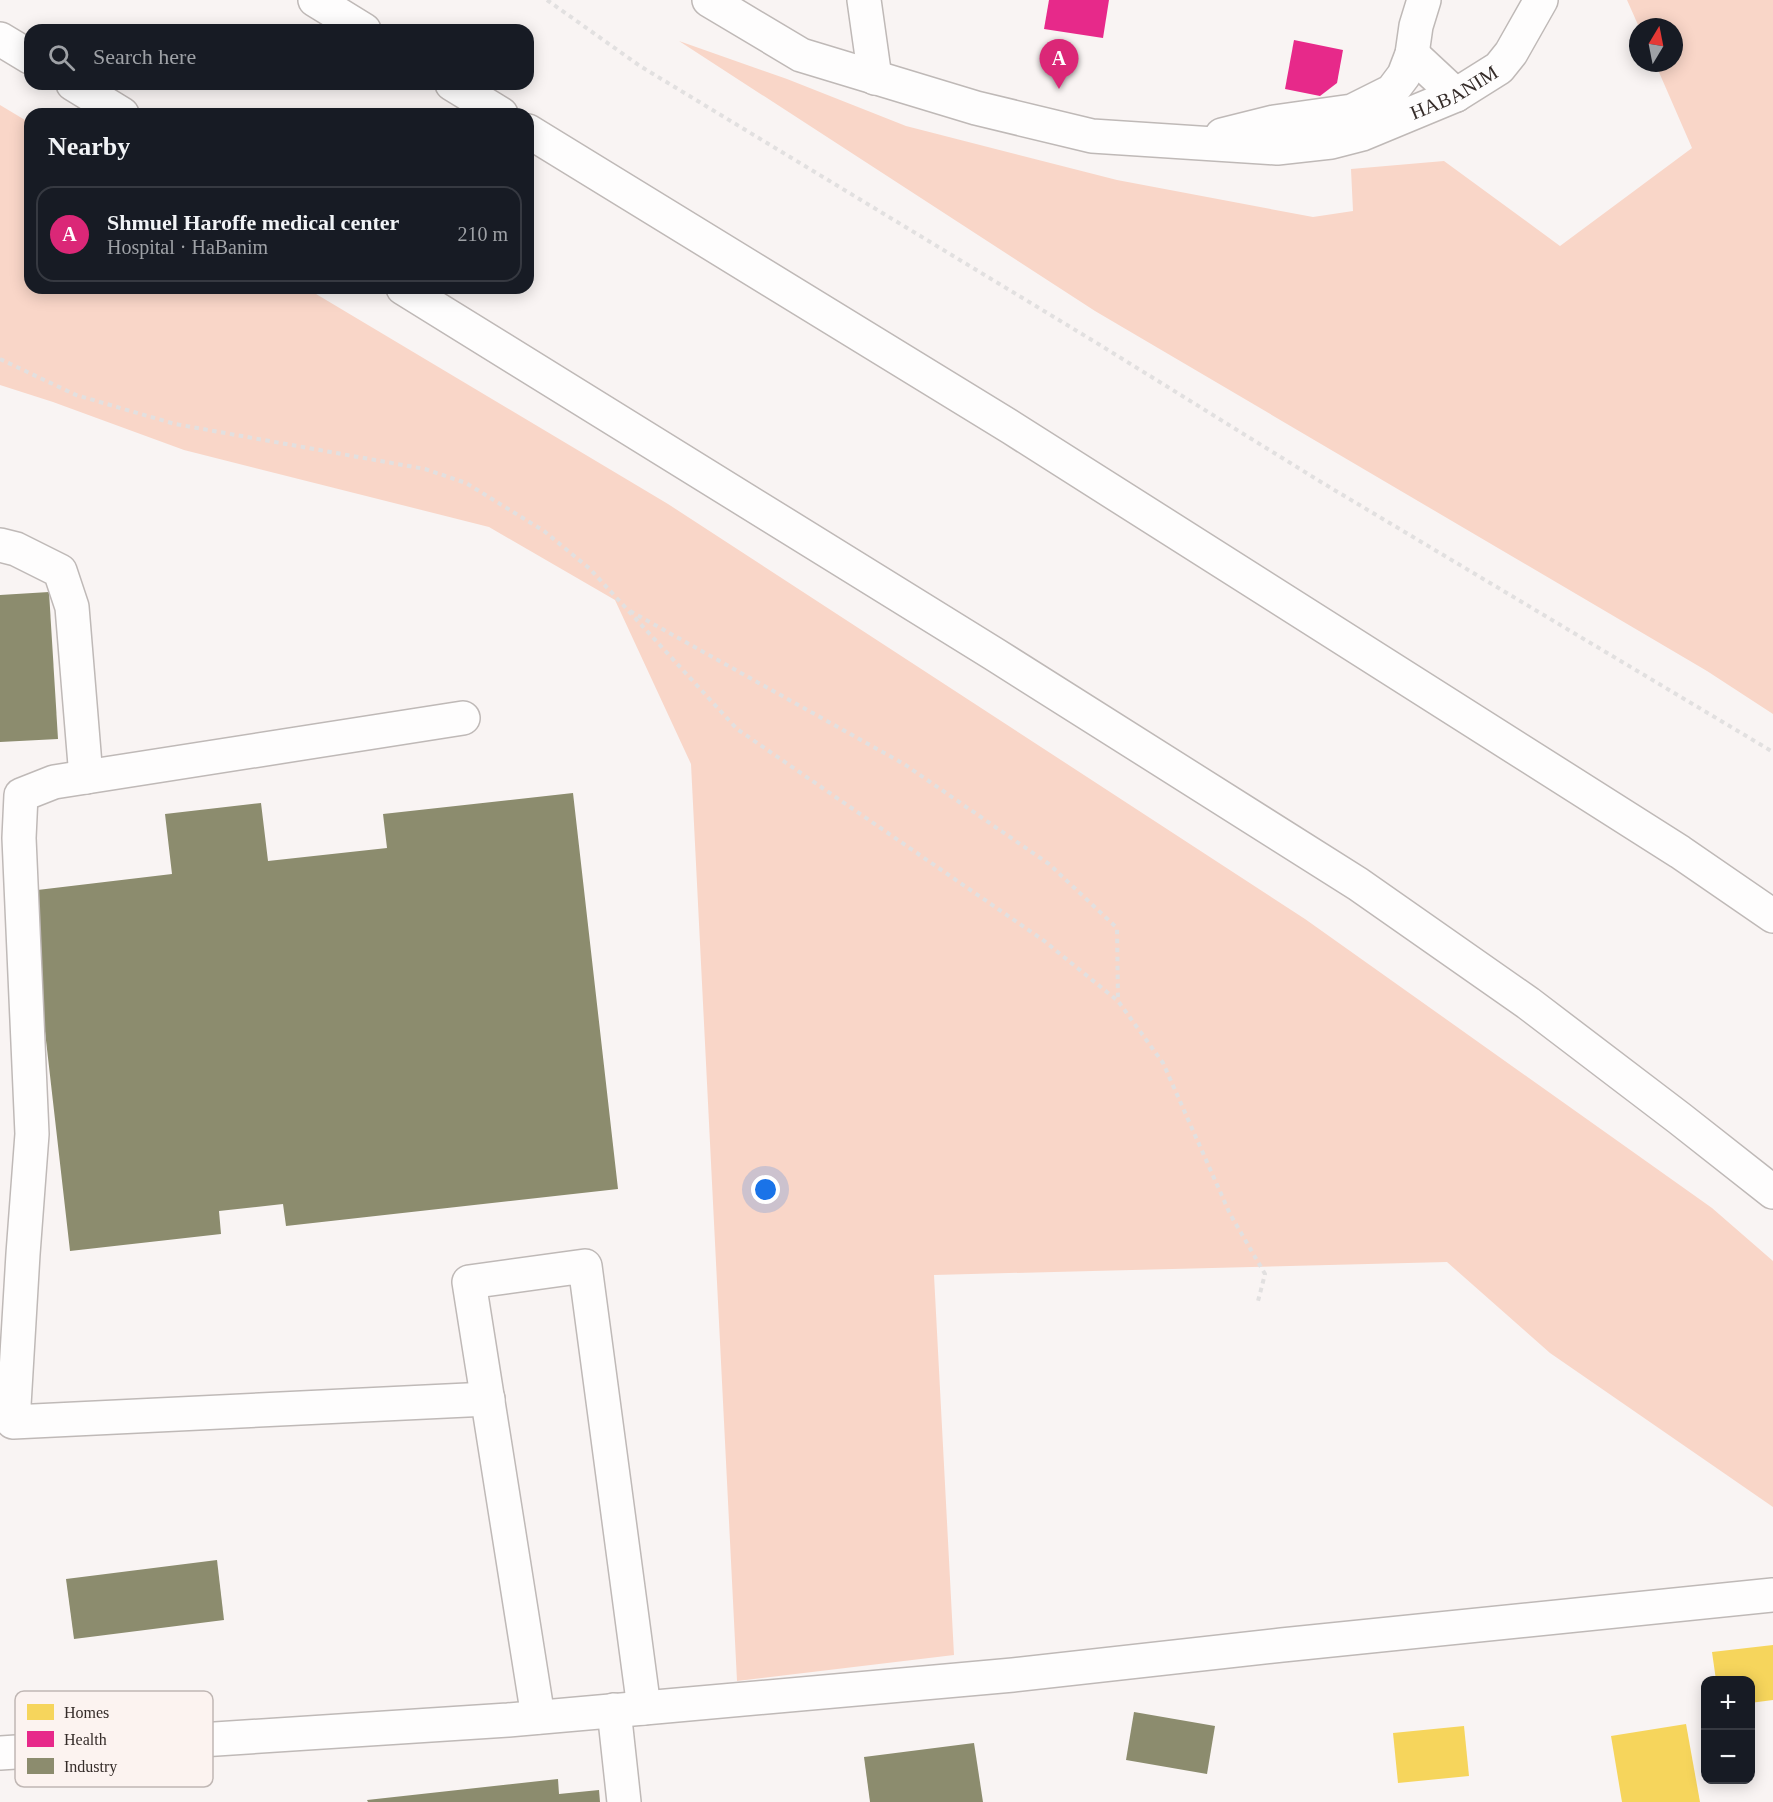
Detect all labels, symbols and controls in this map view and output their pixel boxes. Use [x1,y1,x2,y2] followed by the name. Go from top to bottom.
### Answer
[1629,18,1683,72] north arrow
[24,24,534,90] search box
[1040,40,1078,89] pin: A
[45,41,78,74] icon: search
[93,44,196,69] text: Search here
[1407,61,1502,124] street label: HABANIM
[48,132,130,161] text: Nearby
[107,210,399,235] text: Shmuel Haroffe medical center
[62,223,77,245] text: A
[457,223,508,245] text: 210 m
[107,236,268,258] text: Hospital · HaBanim
[751,1175,780,1204] your location
[1701,1676,1755,1784] map controls
[1701,1676,1755,1730] button: +
[15,1691,213,1787] legend
[64,1704,109,1721] text: Homes
[1701,1730,1755,1784] button: −
[64,1731,107,1748] text: Health
[64,1758,117,1776] text: Industry

